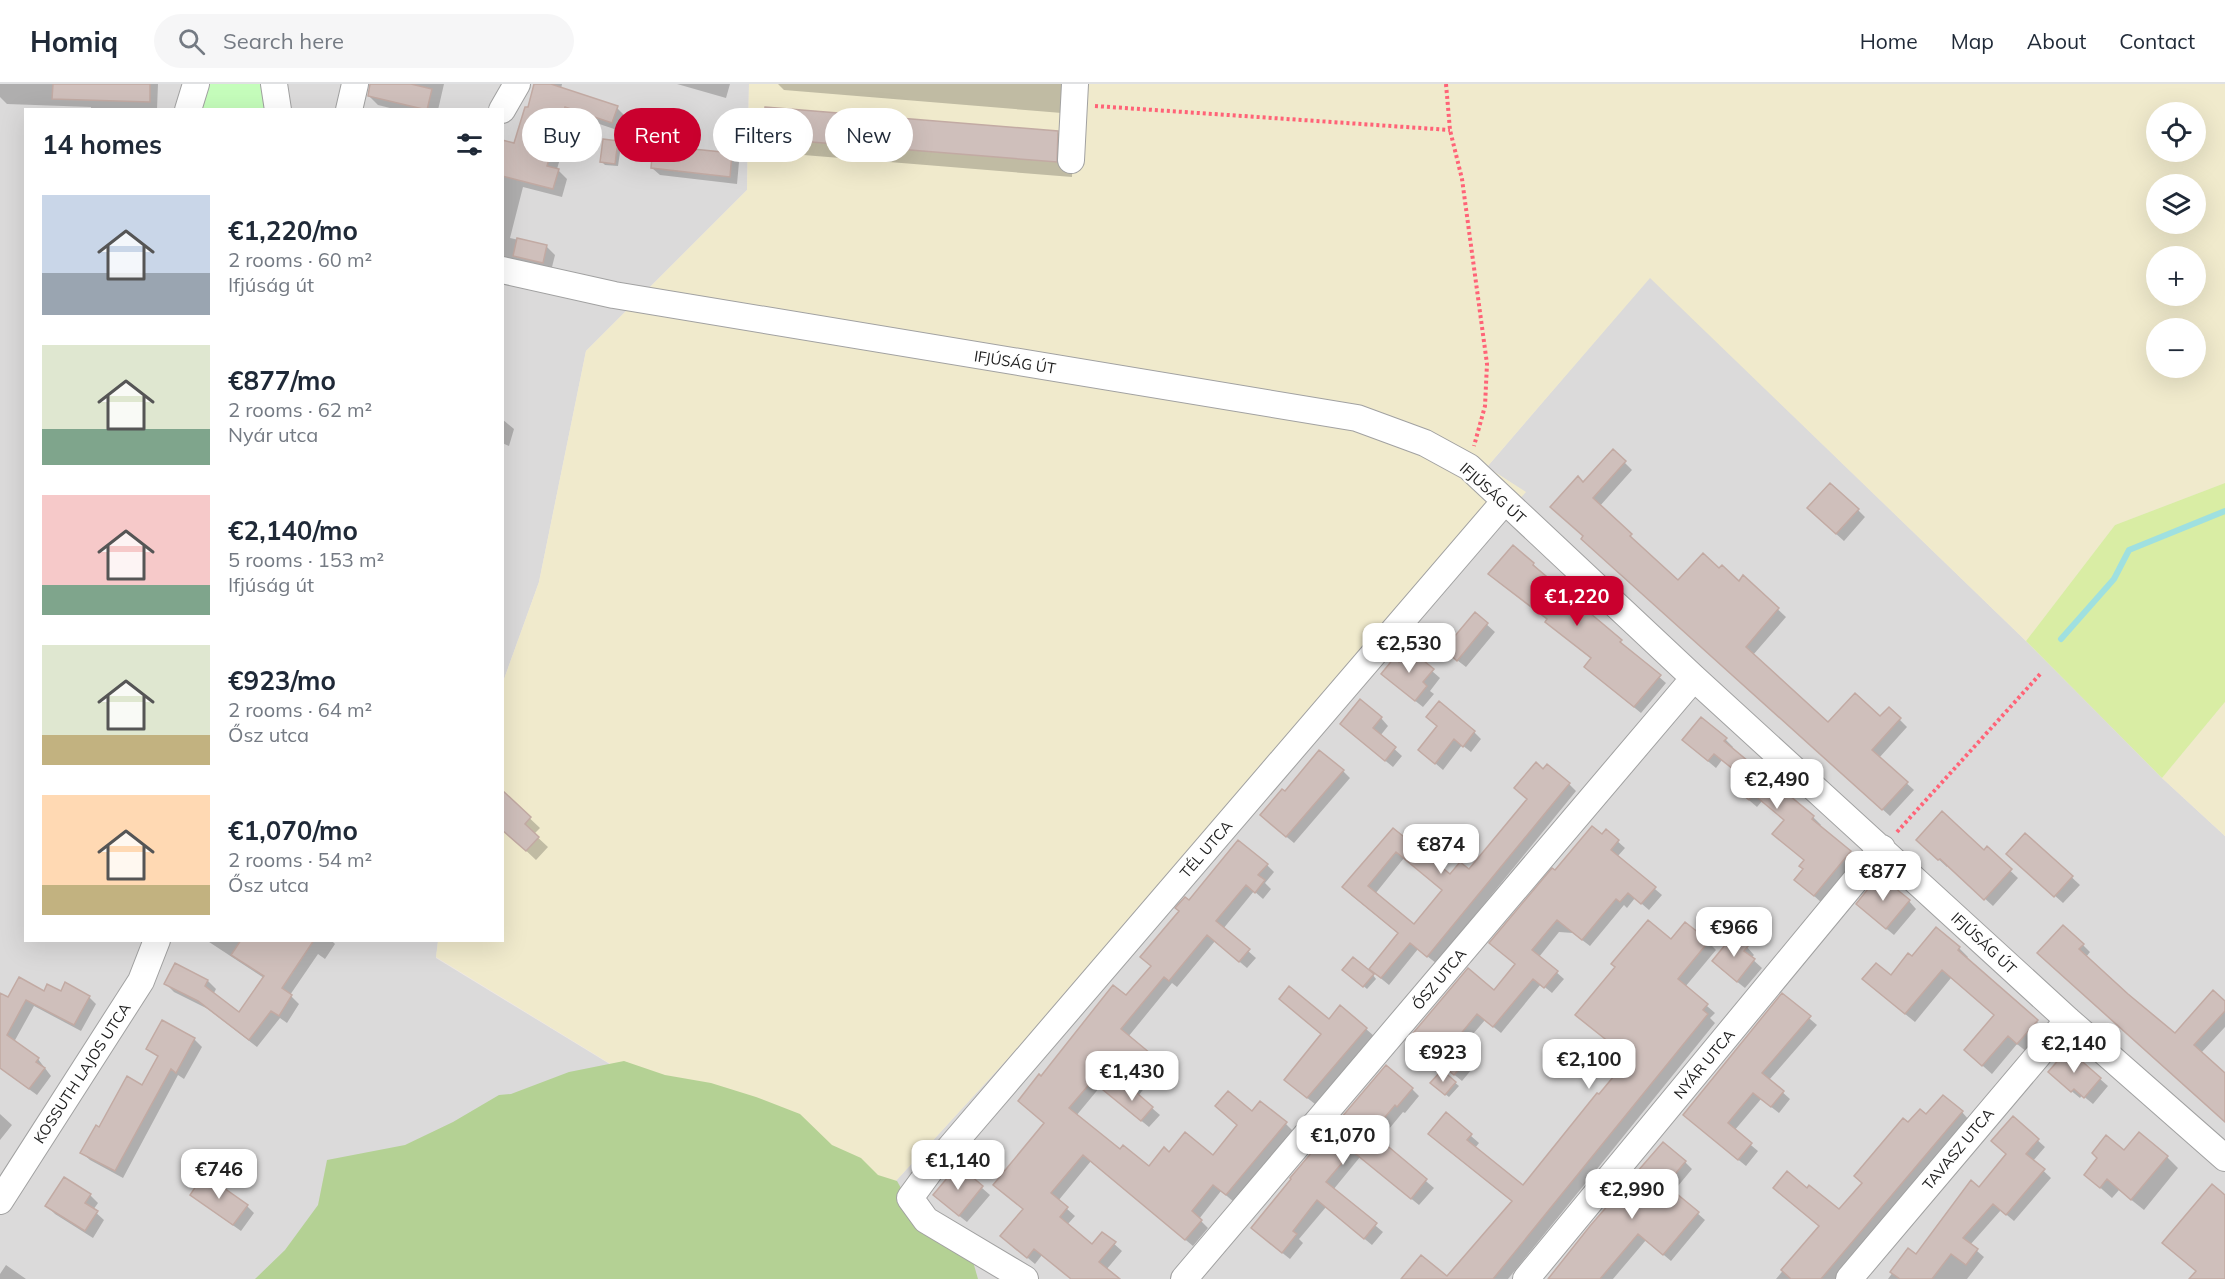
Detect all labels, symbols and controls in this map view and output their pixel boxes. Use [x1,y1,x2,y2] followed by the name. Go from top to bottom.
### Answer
[154,14,574,68] search box
[30,24,118,59] text: Homiq
[175,25,208,58] icon: search
[223,27,344,55] text: Search here
[1860,28,1918,54] text: Home
[1951,28,1994,54] text: Map
[2027,28,2086,54] text: About
[2119,28,2195,54] text: Contact
[2146,102,2206,378] map controls
[2146,102,2206,162] button: locate
[522,108,602,162] chip: Buy
[614,108,701,162] chip: Rent
[713,108,813,162] chip: Filters
[825,108,913,162] chip: New
[42,128,162,161] text: 14 homes
[453,128,486,161] icon: filters
[2146,174,2206,234] button: layers
[228,214,358,247] text: €1,220/mo
[90,219,162,291] icon: home
[2146,246,2206,306] button: +
[228,247,372,272] text: 2 rooms · 60 m²
[228,272,314,297] text: Ifjúság út
[2146,318,2206,378] button: −
[973,346,1057,378] street label: IFJÚSÁG ÚT
[228,364,336,397] text: €877/mo
[90,369,162,441] icon: home
[228,397,372,422] text: 2 rooms · 62 m²
[228,422,318,447] text: Nyár utca
[1456,458,1530,528] street label: IFJÚSÁG ÚT
[228,514,358,547] text: €2,140/mo
[90,519,162,591] icon: home
[228,547,384,572] text: 5 rooms · 153 m²
[228,572,314,597] text: Ifjúság út
[1528,576,1626,627] pin: €1,220
[1545,583,1609,608] text: €1,220
[1360,623,1458,674] pin: €2,530
[1377,630,1441,655] text: €2,530
[228,664,336,697] text: €923/mo
[90,669,162,741] icon: home
[228,697,372,722] text: 2 rooms · 64 m²
[228,722,309,747] text: Ősz utca
[1728,759,1826,810] pin: €2,490
[1745,766,1809,791] text: €2,490
[228,814,358,847] text: €1,070/mo
[1176,816,1236,882] street label: TÉL UTCA
[90,819,162,891] icon: home
[1405,824,1477,875] pin: €874
[1417,831,1465,856] text: €874
[228,847,372,872] text: 2 rooms · 54 m²
[1847,851,1919,902] pin: €877
[1859,858,1907,883] text: €877
[228,872,309,897] text: Ősz utca
[1698,907,1770,958] pin: €966
[1947,908,2021,978] street label: IFJÚSÁG ÚT
[1710,914,1758,939] text: €966
[1408,945,1470,1013] street label: ŐSZ UTCA
[29,999,135,1147] street label: KOSSUTH LAJOS UTCA
[2025,1023,2123,1074] pin: €2,140
[1669,1025,1739,1103] street label: NYÁR UTCA
[2042,1030,2106,1055] text: €2,140
[1407,1032,1479,1083] pin: €923
[1419,1039,1467,1064] text: €923
[1540,1039,1638,1090] pin: €2,100
[1557,1046,1621,1071] text: €2,100
[1083,1051,1181,1102] pin: €1,430
[1100,1058,1164,1083] text: €1,430
[1918,1104,1998,1194] street label: TAVASZ UTCA
[1294,1115,1392,1166] pin: €1,070
[1311,1122,1375,1147] text: €1,070
[909,1140,1007,1191] pin: €1,140
[926,1147,990,1172] text: €1,140
[183,1149,255,1200] pin: €746
[195,1156,243,1181] text: €746
[1583,1169,1681,1220] pin: €2,990
[1600,1176,1664,1201] text: €2,990

